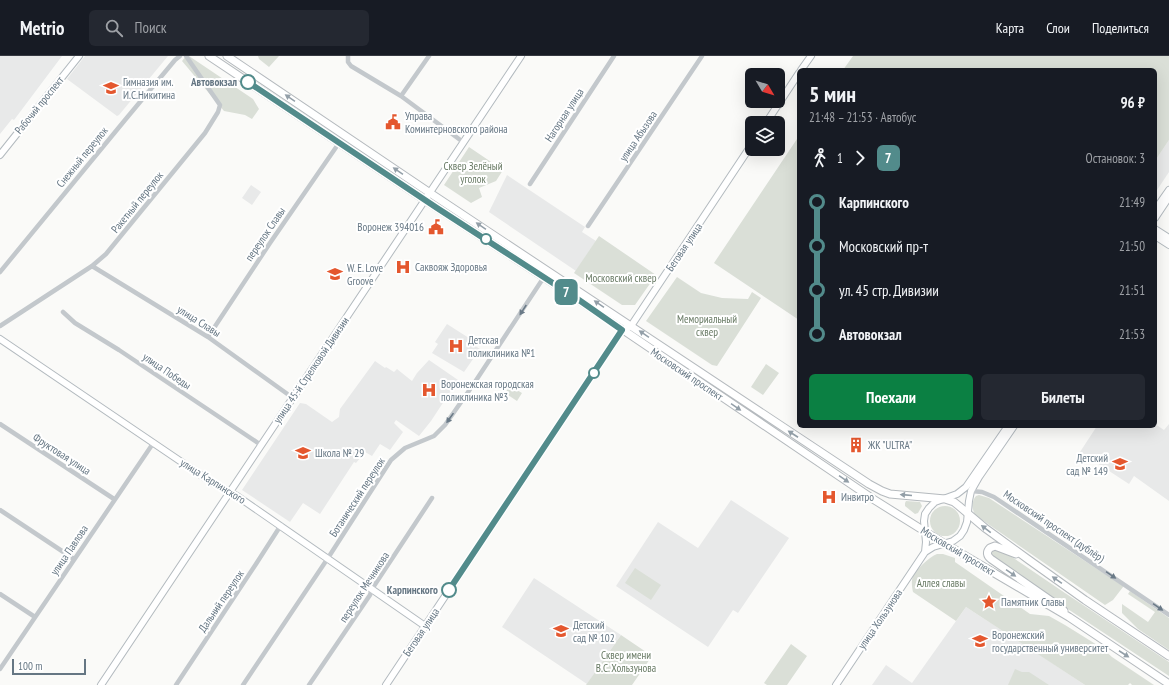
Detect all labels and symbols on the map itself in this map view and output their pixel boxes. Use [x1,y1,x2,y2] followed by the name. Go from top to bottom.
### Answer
[745,68,785,108] north arrow
[11,73,67,137] street label: Рабочий проспект
[240,74,256,90] marker: Автовокзал
[123,75,175,102] place label: Гимназия им. И.С.Никитина
[190,75,237,89] place label: Автовокзал
[102,79,120,97] school or university icon: Гимназия им. И.С.Никитина
[541,86,587,144] street label: Нагорная улица
[285,94,296,102] one-way arrow
[616,108,660,164] street label: улица Абызова
[405,109,508,136] place label: Управа Коминтерновского района
[384,113,402,131] public building icon: Управа Коминтерновского района
[53,123,111,190] street label: Снежный переулок
[443,159,503,186] park label: Сквер Зелёный уголок
[393,167,403,175] one-way arrow
[108,168,167,236] street label: Ракетный переулок
[242,204,288,264] street label: переулок Славы
[427,218,445,236] public building icon: Воронеж 394016
[357,220,424,234] place label: Воронеж 394016
[663,220,705,274] street label: Беговая улица
[475,222,486,229] one-way arrow
[480,233,492,245] unlabelled marker
[394,258,412,276] hospital icon: Саквояж Здоровья
[415,260,487,274] place label: Саквояж Здоровья
[347,261,384,288] place label: W. E. Love Groove
[326,265,344,283] school or university icon: W. E. Love Groove
[585,271,657,285] park label: Московский сквер
[553,279,579,305] line badge: 7
[594,300,604,308] one-way arrow
[175,302,223,340] street label: улица Славы
[519,304,526,316] one-way arrow
[677,312,737,339] park label: Мемориальный сквер
[270,314,352,426] street label: улица 45-й Стрелковой Дивизии
[639,330,649,338] one-way arrow
[468,333,535,360] place label: Детская поликлиника №1
[447,337,465,355] hospital icon: Детская поликлиника №1
[648,345,726,404] street label: Московский проспект
[140,350,194,392] street label: улица Победы
[588,367,600,379] unlabelled marker
[441,377,534,404] place label: Воронежская городская поликлиника №3
[420,381,438,399] hospital icon: Воронежская городская поликлиника №3
[731,403,741,411] one-way arrow
[446,413,454,423] one-way arrow
[30,430,94,478] street label: Фруктовая улица
[788,430,799,438] one-way arrow
[847,436,865,454] building icon: ЖК "ULTRA"
[867,438,912,452] place label: ЖК "ULTRA"
[294,444,312,462] school or university icon: Школа № 29
[315,446,364,460] place label: Школа № 29
[1066,451,1108,478] place label: Детский сад № 149
[326,454,388,539] street label: Ботанический переулок
[178,455,249,507] street label: улица Карпинского
[1111,455,1129,473] school or university icon: Детский сад № 149
[838,476,850,483] one-way arrow
[1001,487,1108,565] street label: Московский проспект (дублёр)
[820,488,838,506] hospital icon: Инвитро
[841,490,874,504] place label: Инвитро
[900,492,912,499] one-way arrow
[47,522,91,578] street label: улица Павлова
[918,523,998,579] street label: Московский проспект
[981,525,992,533] one-way arrow
[336,549,392,625] street label: переулок Мечникова
[195,567,247,635] street label: Дальний переулок
[1006,569,1017,577] one-way arrow
[1106,572,1117,579] one-way arrow
[917,576,965,590] park label: Аллея славы
[1052,576,1062,584] one-way arrow
[441,582,457,598] marker: Карпинского
[387,583,438,597] place label: Карпинского
[855,586,905,652] street label: улица Хользунова
[980,593,998,611] place icon: Памятник Славы
[1001,595,1065,609] place label: Памятник Славы
[1152,603,1163,611] one-way arrow
[400,605,442,659] street label: Беговая улица
[573,618,615,645] place label: Детский сад № 102
[552,622,570,640] school or university icon: Детский сад № 102
[992,628,1109,655] place label: Воронежский государственный университет
[971,632,989,650] school or university icon: Воронежский государственный университет
[596,648,656,675] park label: Сквер имени В.С. Хользунова
[1119,651,1130,658] one-way arrow
[12,657,86,676] scale bar

